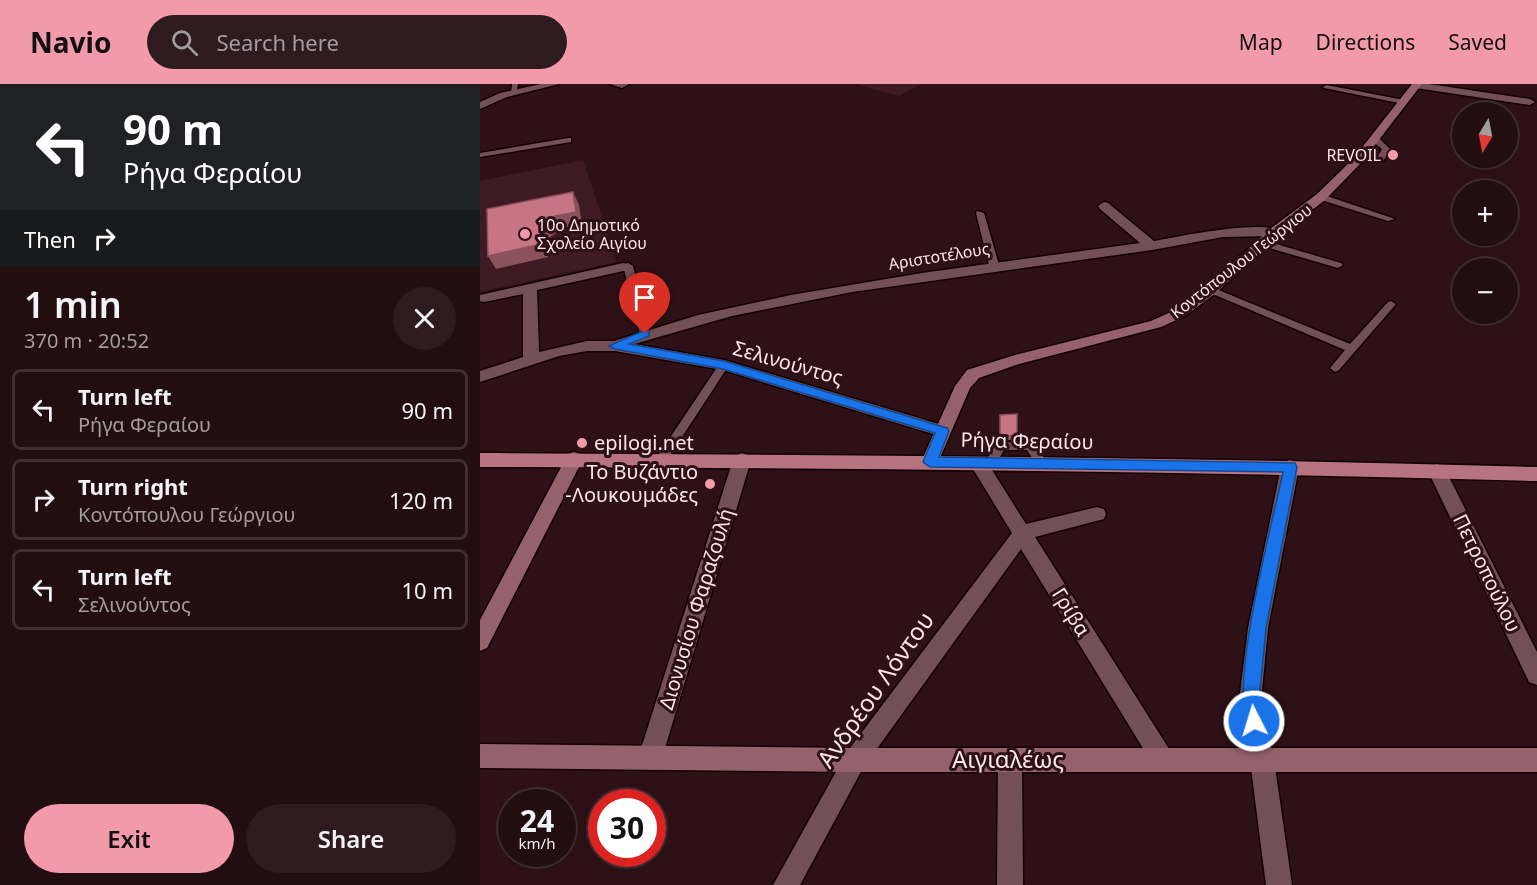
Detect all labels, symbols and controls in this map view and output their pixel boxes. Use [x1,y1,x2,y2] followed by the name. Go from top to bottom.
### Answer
[147,15,567,69] search box
[30,23,111,61] text: Navio
[168,26,201,59] icon: search
[216,27,339,57] text: Search here
[1239,28,1283,56] text: Map
[1316,28,1415,56] text: Directions
[1448,28,1507,56] text: Saved
[123,100,223,157] text: 90 m
[1452,102,1518,168] north arrow
[1452,102,1518,324] map controls
[24,108,102,186] icon: left
[1326,144,1381,166] place label: REVOIL
[1386,148,1400,162] marker: REVOIL
[123,154,303,191] text: Ρήγα Φεραίου
[1452,180,1518,246] button: +
[1166,199,1316,323] street label: Κοντόπουλου Γεώργιου
[537,214,647,254] place label: 10o Δημοτικό Σχολείο Αιγίου
[88,222,121,255] icon: right
[24,224,76,254] text: Then
[518,227,532,241] marker: 10o Δημοτικό Σχολείο Αιγίου
[887,237,991,275] street label: Αριστοτέλους
[1452,258,1518,324] button: −
[619,272,670,334] pin
[24,280,122,329] text: 1 min
[628,281,661,314] icon: arrive
[393,287,456,350] button: close
[24,327,149,354] text: 370 m · 20:52
[730,334,846,391] street label: Σελινούντος
[78,381,172,411] text: Turn left
[27,393,60,426] icon: left
[402,395,453,425] text: 90 m
[78,411,211,438] text: Ρήγα Φεραίου
[960,426,1094,455] street label: Ρήγα Φεραίου
[594,429,694,456] place label: epilogi.net
[575,436,589,450] marker: epilogi.net
[565,458,698,508] place label: Το Βυζάντιο -Λουκουμάδες
[78,471,188,501] text: Turn right
[703,477,717,491] marker: Το Βυζάντιο -Λουκουμάδες
[27,483,60,516] icon: right
[389,485,453,515] text: 120 m
[78,501,295,528] text: Κοντόπουλου Γεώργιου
[652,505,739,713] street label: Διονυσίου Φαραζουλή
[1447,509,1528,636] street label: Πετροπούλου
[78,561,172,591] text: Turn left
[27,573,60,606] icon: left
[402,575,453,605] text: 10 m
[1046,582,1097,642] street label: Γρίβα
[78,591,191,618] text: Σελινούντος
[809,605,941,774] street label: Ανδρέου Λόντου
[1222,689,1286,753] position arrow
[952,742,1064,775] street label: Αιγιαλέως
[588,789,666,867] speed limit sign: 30
[520,800,554,841] text: 24
[24,804,234,873] button: Exit
[246,804,456,873] button: Share
[519,833,555,853] text: km/h

